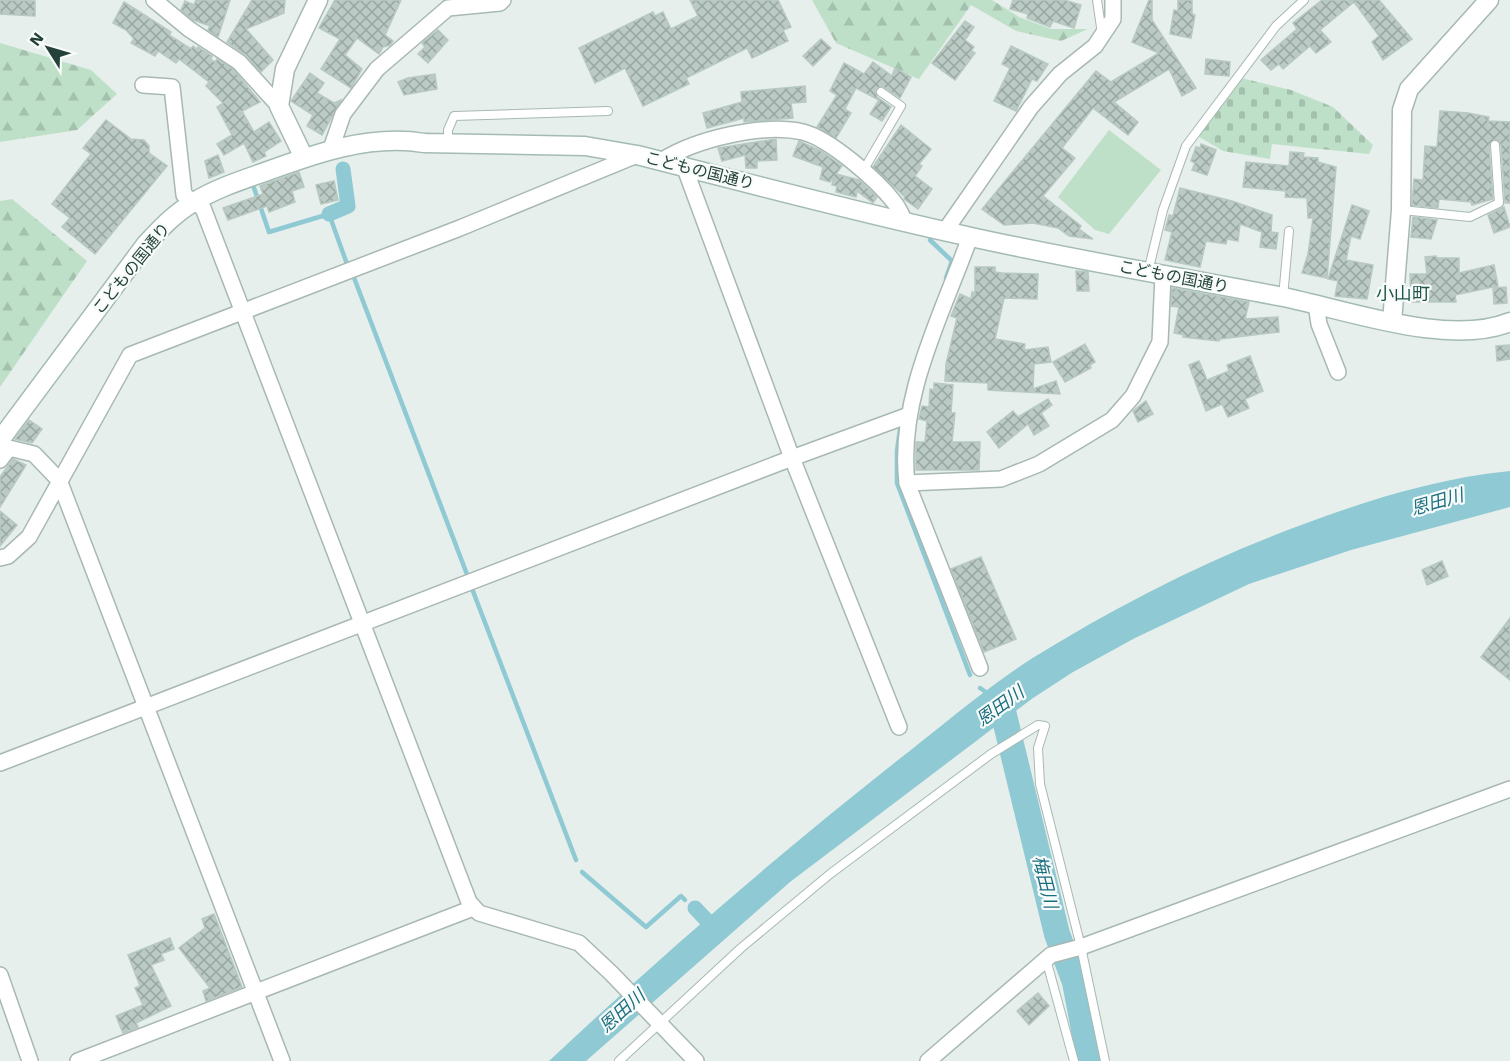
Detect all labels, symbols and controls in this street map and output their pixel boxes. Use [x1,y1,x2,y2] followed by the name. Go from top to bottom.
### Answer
[18,18,78,78] north arrow
[25,29,48,50] text: N
[643,148,757,193] street label: こどもの国通り
[89,219,174,318] street label: こどもの国通り
[1117,256,1231,297] street label: こどもの国通り
[1376,283,1430,304] district label: 小山町
[1408,483,1468,519] water label: 恩田川
[972,680,1029,730] water label: 恩田川
[1029,853,1063,913] water label: 梅田川
[595,983,650,1036] water label: 恩田川

